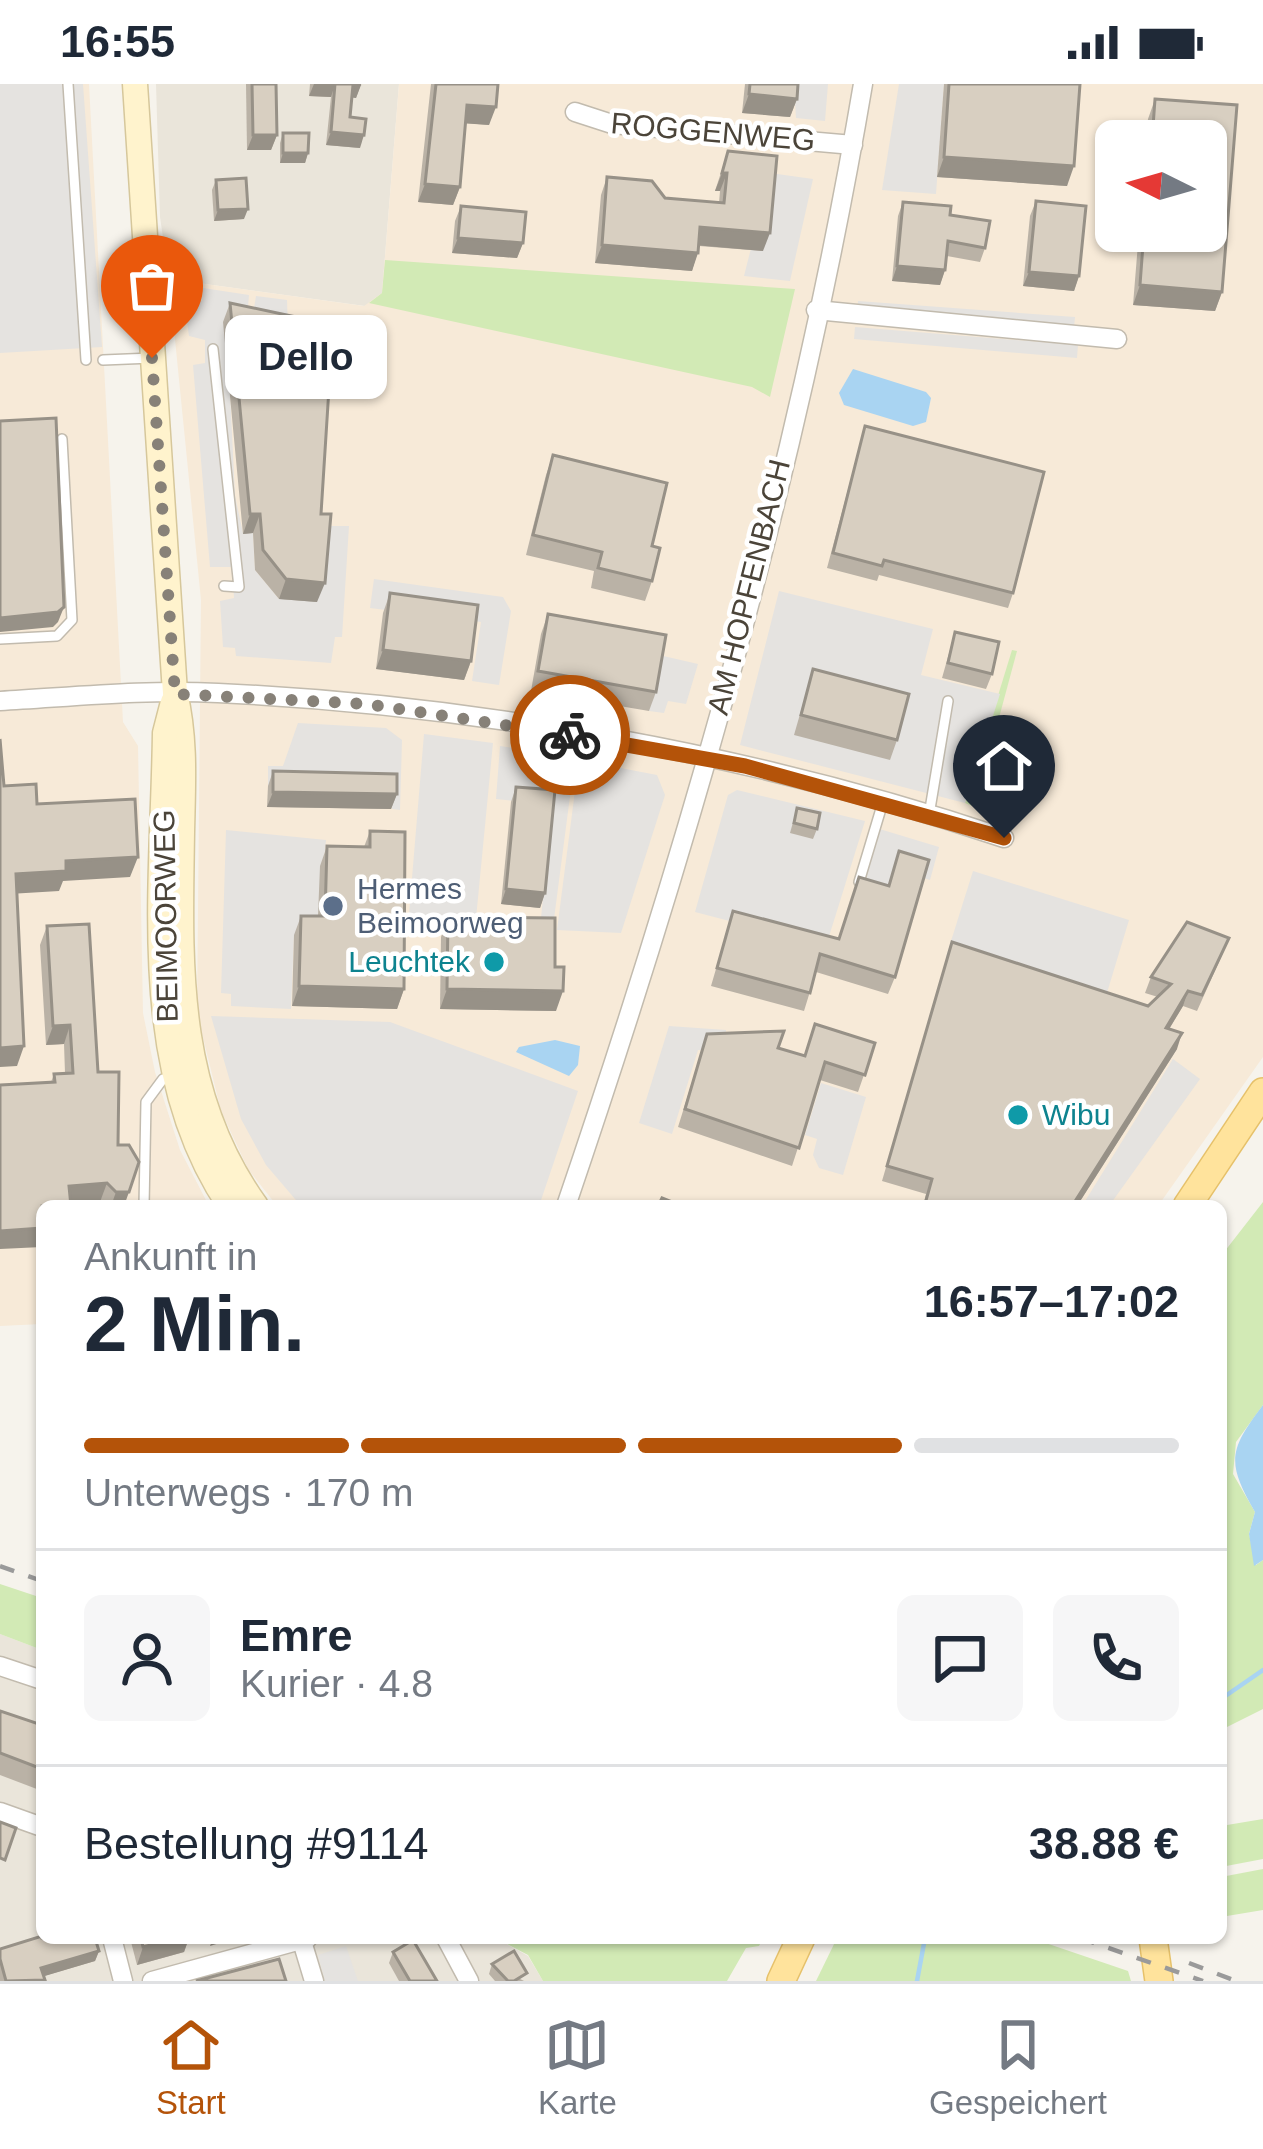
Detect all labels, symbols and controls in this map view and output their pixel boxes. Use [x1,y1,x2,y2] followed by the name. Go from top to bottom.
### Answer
[60,16,175,67] text: 16:55
[609,106,817,157] street label: ROGGENWEG
[1095,120,1227,252] north arrow
[1095,120,1227,252] map controls
[101,235,203,358] pin
[119,253,185,319] icon: bag
[224,316,386,400] callout: Dello
[258,335,354,378] text: Dello
[701,456,796,718] street label: AM HOPFENBACH
[510,675,630,795] courier
[537,702,603,768] icon: bike
[953,715,1055,838] pin
[971,733,1037,799] icon: home
[147,809,184,1023] street label: BEIMOORWEG
[357,872,524,939] place label: Hermes Beimoorweg
[320,893,346,919] marker: Hermes Beimoorweg
[348,945,471,978] place label: Leuchtek
[481,949,507,975] marker: Leuchtek
[1042,1098,1110,1131] place label: Wibu
[1005,1102,1031,1128] marker: Wibu
[84,1235,257,1278] text: Ankunft in
[924,1276,1179,1327] text: 16:57–17:02
[84,1280,305,1368] text: 2 Min.
[84,1471,413,1514] text: Unterwegs · 170 m
[84,1595,210,1721] button: person
[897,1595,1023,1721] button: chat
[1053,1595,1179,1721] button: phone
[240,1610,353,1661] text: Emre
[240,1662,433,1705] text: Kurier · 4.8
[84,1818,428,1869] text: Bestellung #9114
[1029,1818,1179,1869] text: 38.88 €
[156,2012,226,2122] tab: Start
[538,2012,617,2122] tab: Karte
[929,2012,1107,2122] tab: Gespeichert

